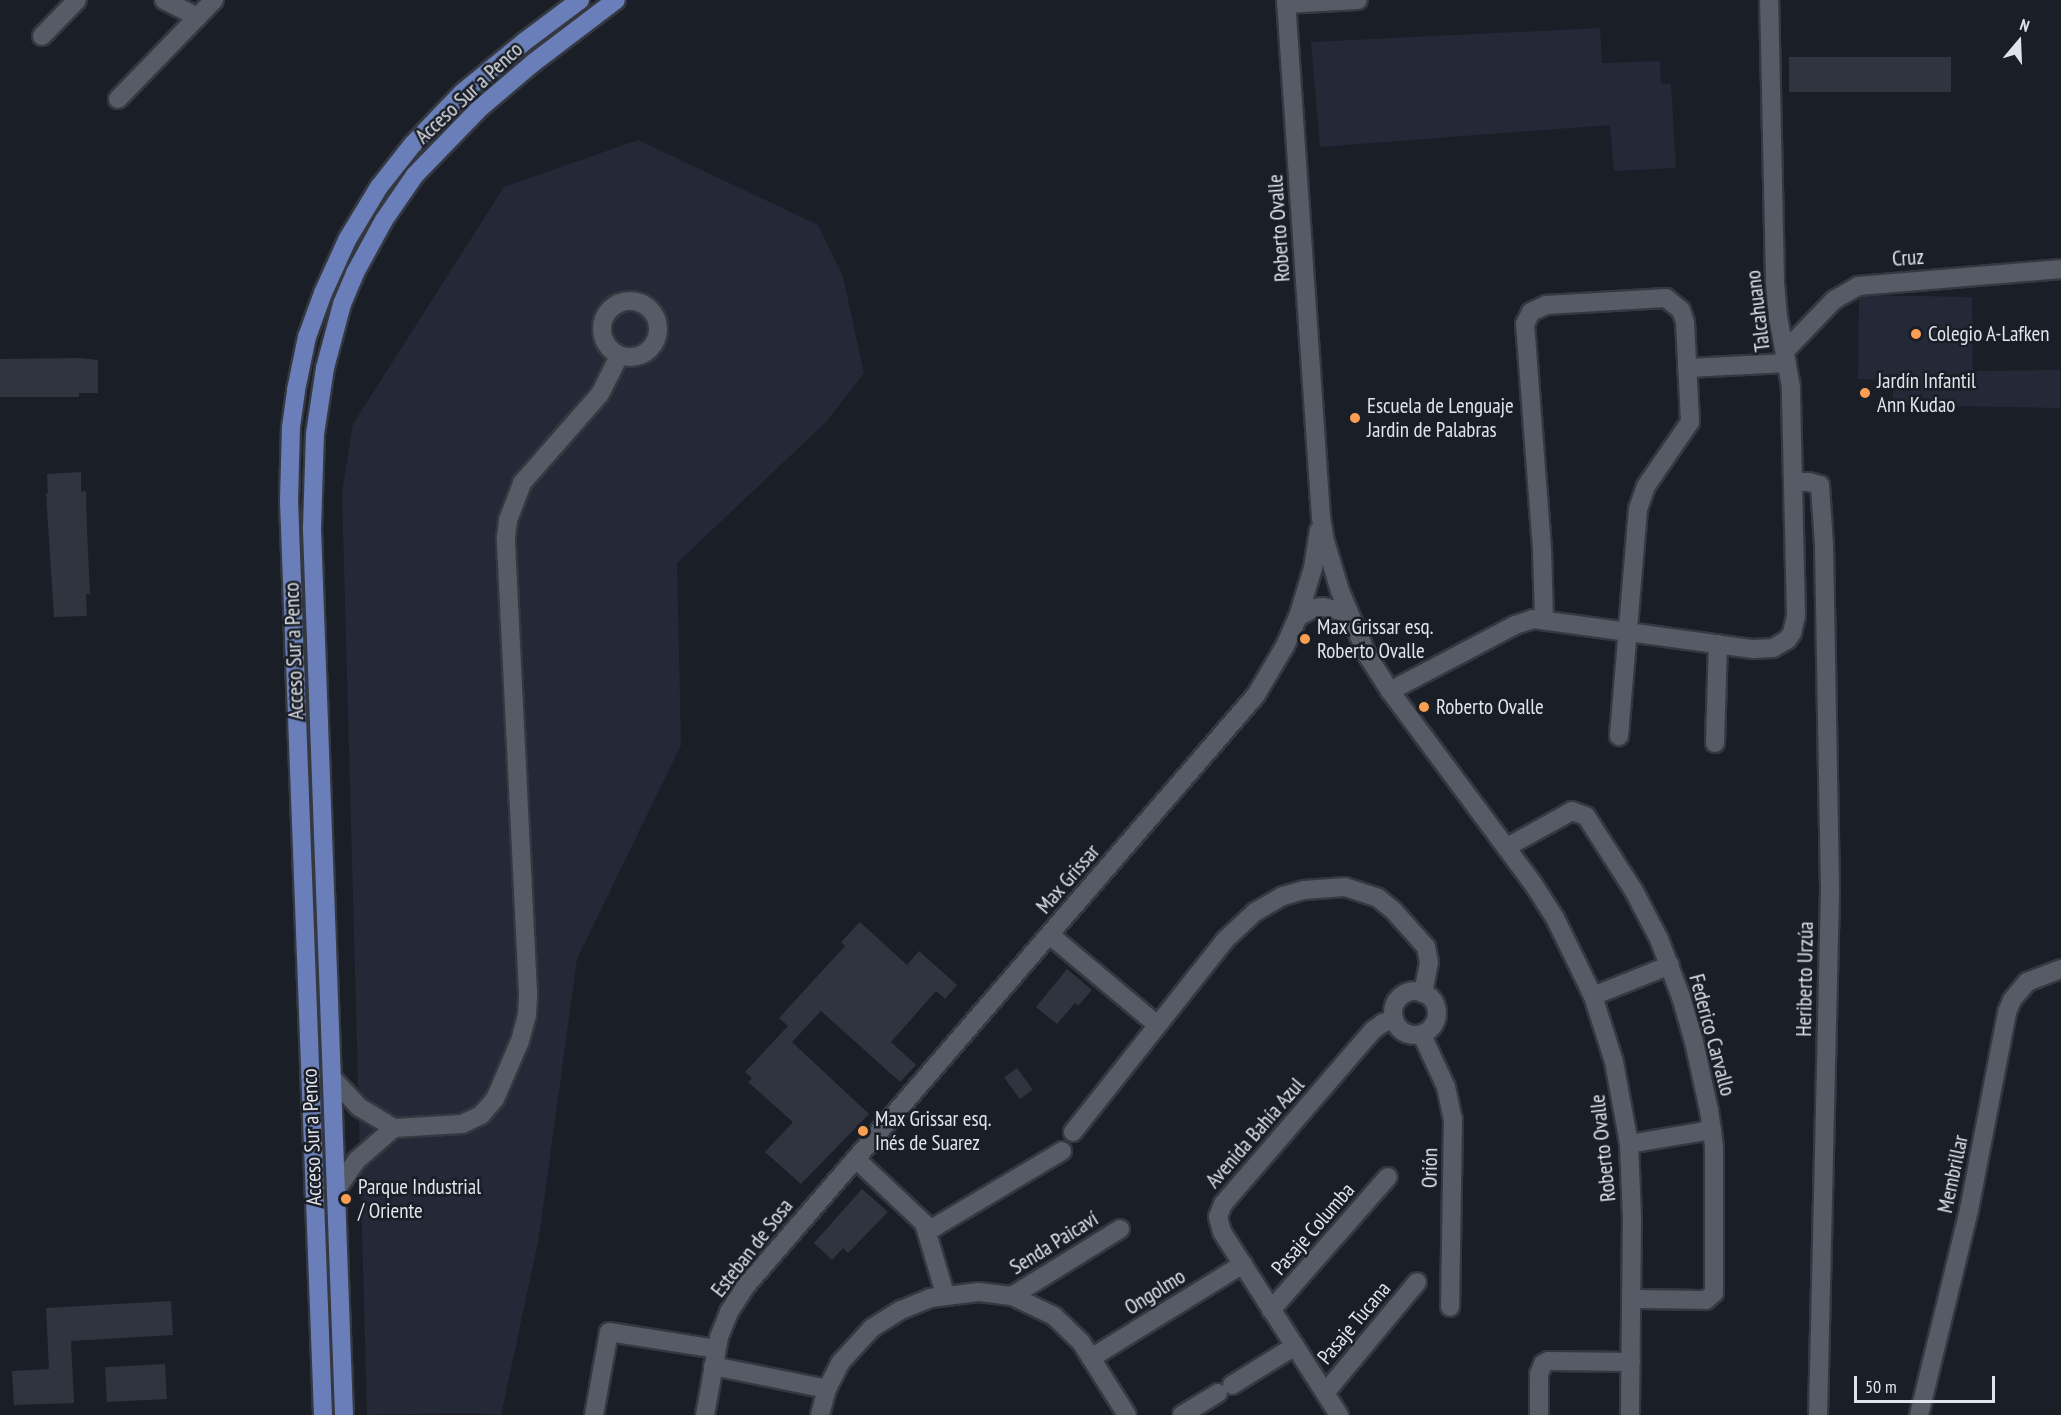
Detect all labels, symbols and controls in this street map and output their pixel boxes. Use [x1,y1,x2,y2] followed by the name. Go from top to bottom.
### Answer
[1989,12,2049,72] north arrow
[2018,14,2032,36] text: N
[410,37,528,149] street label: Acceso Sur a Penco
[1263,173,1295,283] street label: Roberto Ovalle
[1891,244,1925,272] street label: Cruz
[1741,269,1775,353] street label: Talcahuano
[1928,321,2050,347] place label: Colegio A-Lafken
[1909,327,1923,341] marker: Colegio A-Lafken
[1877,368,1976,418] place label: Jardín Infantil Ann Kudao
[1858,386,1872,400] marker: Jardín Infantil Ann Kudao
[1367,393,1514,443] place label: Escuela de Lenguaje Jardin de Palabras
[1348,411,1362,425] marker: Escuela de Lenguaje Jardin de Palabras
[279,582,309,720] street label: Acceso Sur a Penco
[1317,614,1434,664] place label: Max Grissar esq. Roberto Ovalle
[1298,632,1312,646] marker: Max Grissar esq. Roberto Ovalle
[1436,694,1544,720] place label: Roberto Ovalle
[1417,700,1431,714] marker: Roberto Ovalle
[1031,839,1105,919] street label: Max Grissar
[1791,921,1819,1037] street label: Heriberto Urzúa
[1684,971,1740,1099] street label: Federico Carvallo
[297,1068,327,1206] street label: Acceso Sur a Penco
[1200,1073,1310,1193] street label: Avenida Bahía Azul
[1585,1093,1621,1203] street label: Roberto Ovalle
[875,1106,992,1156] place label: Max Grissar esq. Inés de Suarez
[856,1124,870,1138] marker: Max Grissar esq. Inés de Suarez
[1932,1133,1974,1215] street label: Membrillar
[1417,1148,1443,1188] street label: Orión
[358,1174,481,1224] place label: Parque Industrial / Oriente
[1266,1178,1360,1280] street label: Pasaje Columba
[339,1192,353,1206] marker: Parque Industrial / Oriente
[706,1194,798,1302] street label: Esteban de Sosa
[1005,1206,1103,1280] street label: Senda Paicaví
[1120,1264,1190,1320] street label: Ongolmo
[1312,1276,1396,1370] street label: Pasaje Tucana
[1857,1364,1998,1402] scale bar
[1865,1375,1897,1398] text: 50 m

